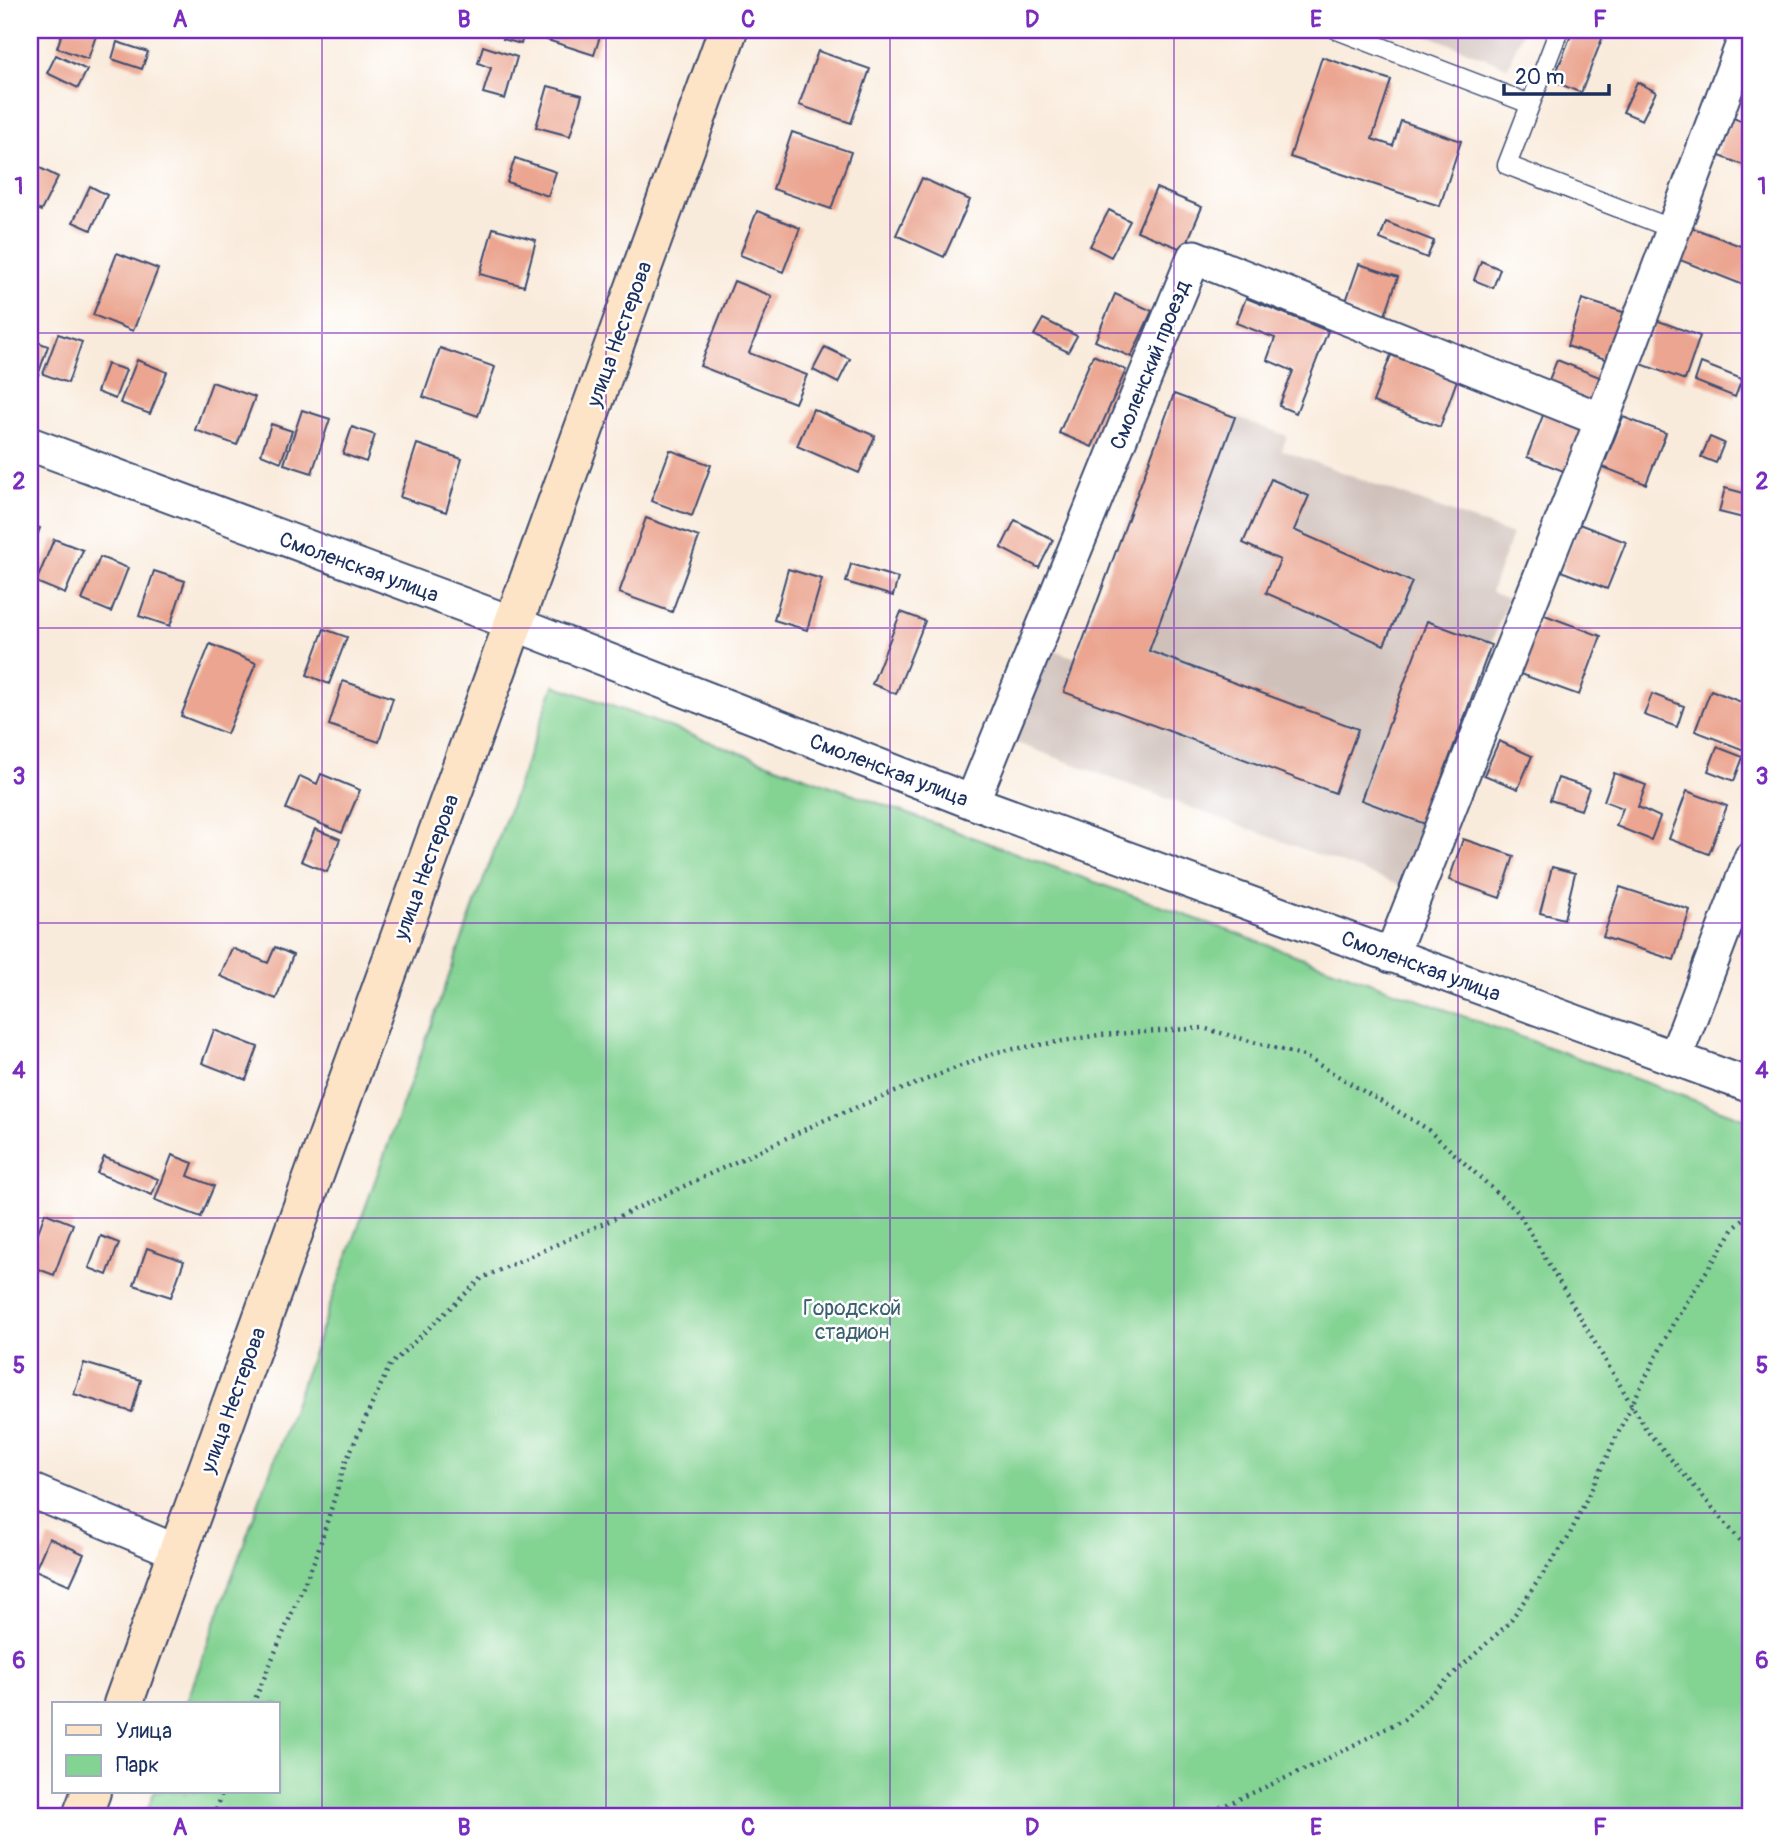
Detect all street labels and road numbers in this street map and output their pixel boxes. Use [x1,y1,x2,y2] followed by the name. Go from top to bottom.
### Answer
[580,258,658,412] street label: улица Нестерова
[1104,276,1197,454] street label: Смоленский проезд
[275,526,442,609] street label: Смоленская улица
[806,728,972,813] street label: Смоленская улица
[387,791,465,945] street label: улица Нестерова
[1337,925,1504,1008] street label: Смоленская улица
[194,1324,272,1478] street label: улица Нестерова

